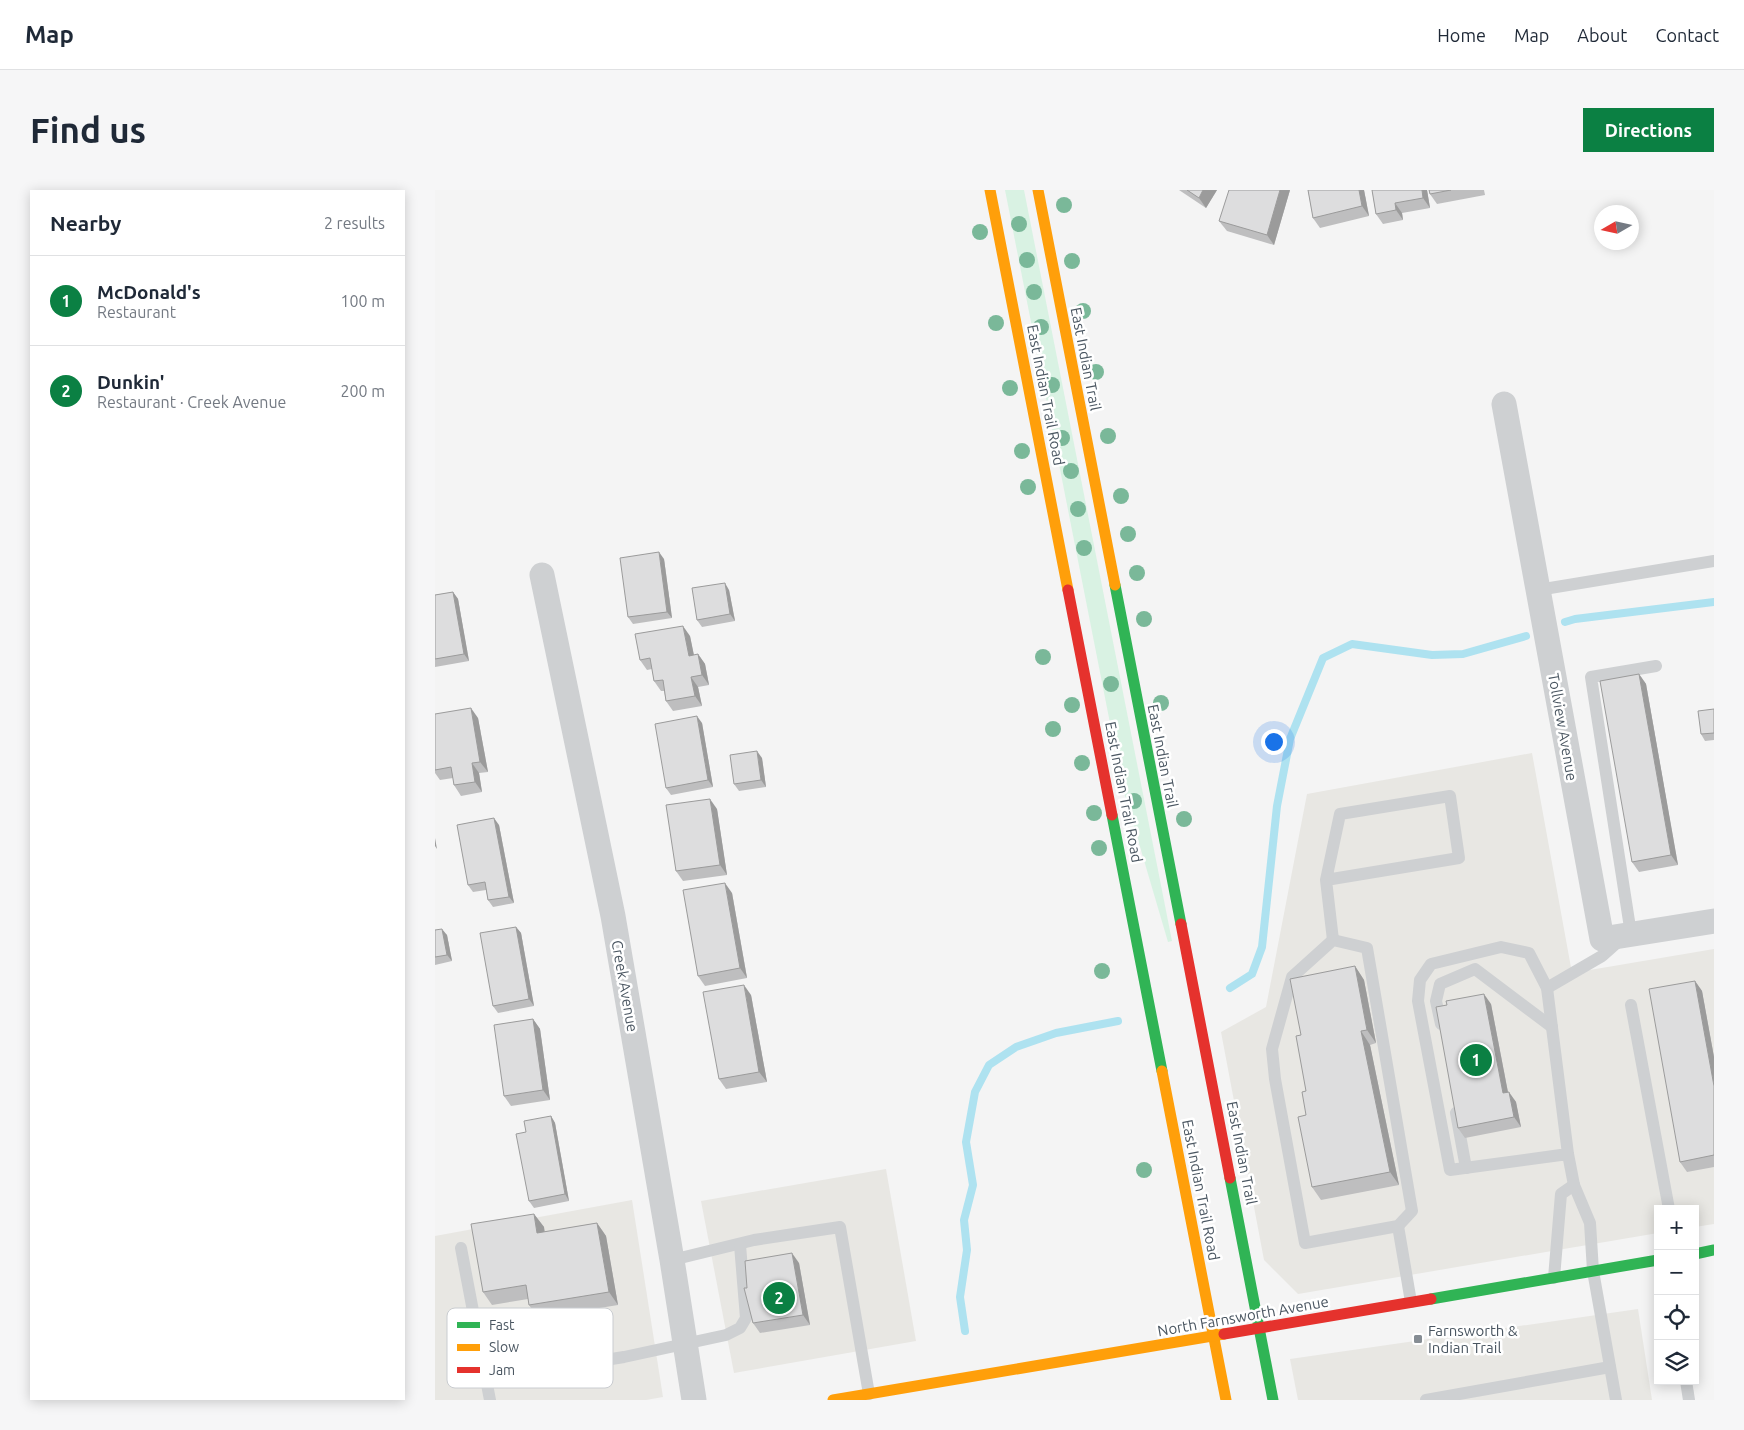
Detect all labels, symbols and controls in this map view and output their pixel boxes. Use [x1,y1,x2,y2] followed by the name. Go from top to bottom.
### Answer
[25,21,74,48] text: Map
[1437,25,1486,45] text: Home
[1514,25,1549,45] text: Map
[1577,25,1627,45] text: About
[1655,25,1719,45] text: Contact
[1583,108,1714,152] button: Directions
[30,110,146,150] text: Find us
[1594,205,1639,250] north arrow
[50,211,121,235] text: Nearby
[324,214,385,232] text: 2 results
[97,281,201,303] text: McDonald's
[61,292,71,310] text: 1
[340,292,385,310] text: 100 m
[97,303,176,321] text: Restaurant
[1068,306,1104,412] street label: East Indian Trail
[1024,323,1068,467] street label: East Indian Trail Road
[97,371,164,393] text: Dunkin'
[61,382,71,400] text: 2
[340,382,385,400] text: 200 m
[97,393,286,411] text: Restaurant · Creek Avenue
[1545,672,1581,782] street label: Tollview Avenue
[1145,703,1181,809] street label: East Indian Trail
[1102,720,1146,864] street label: East Indian Trail Road
[1261,729,1287,755] your location
[609,939,641,1033] street label: Creek Avenue
[1460,1041,1492,1079] pin: 1
[1224,1100,1260,1206] street label: East Indian Trail
[1179,1118,1223,1262] street label: East Indian Trail Road
[1654,1205,1699,1385] map controls
[1654,1205,1699,1250] button: +
[1654,1250,1699,1295] button: −
[763,1279,795,1317] pin: 2
[1156,1293,1330,1339] street label: North Farnsworth Avenue
[1654,1295,1699,1340] button: locate
[447,1308,613,1388] legend
[489,1317,515,1333] text: Fast
[1428,1322,1518,1356] place label: Farnsworth & Indian Trail
[1412,1333,1424,1345] marker: Farnsworth & Indian Trail
[489,1339,519,1355] text: Slow
[1654,1340,1699,1385] button: layers
[489,1362,515,1378] text: Jam

